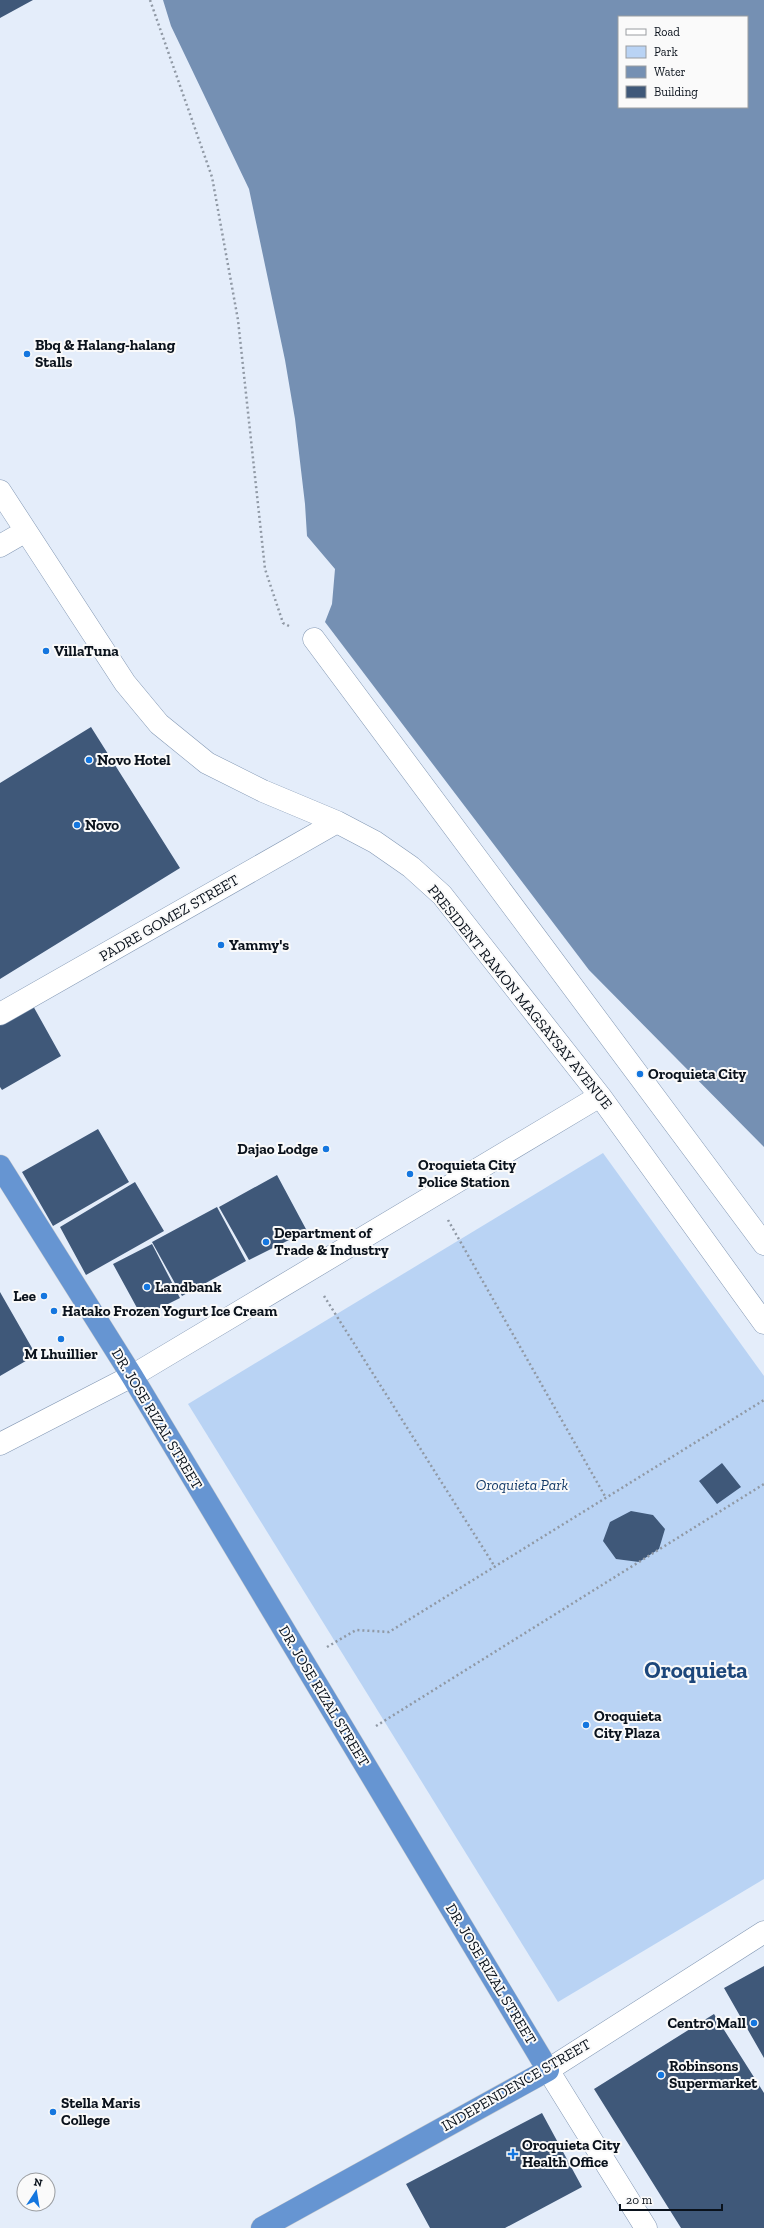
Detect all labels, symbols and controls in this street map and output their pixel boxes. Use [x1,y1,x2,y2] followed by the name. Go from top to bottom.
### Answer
[618,16,748,108] legend
[654,25,680,39] text: Road
[654,45,679,59] text: Park
[654,65,686,79] text: Water
[654,85,698,99] text: Building
[35,336,176,371] place label: Bbq & Halang-halang Stalls
[22,349,32,359] marker: Bbq & Halang-halang Stalls
[54,642,119,660] place label: VillaTuna
[41,646,51,656] marker: VillaTuna
[97,751,170,769] place label: Novo Hotel
[84,755,94,765] marker: Novo Hotel
[85,816,119,834] place label: Novo
[72,820,82,830] marker: Novo
[96,871,242,965] street label: PADRE GOMEZ STREET
[424,881,616,1113] street label: PRESIDENT RAMON MAGSAYSAY AVENUE
[229,936,289,954] place label: Yammy's
[216,940,226,950] marker: Yammy's
[648,1065,746,1083] place label: Oroquieta City
[635,1069,645,1079] marker: Oroquieta City
[237,1140,318,1158] place label: Dajao Lodge
[321,1144,331,1154] marker: Dajao Lodge
[418,1156,516,1191] place label: Oroquieta City Police Station
[405,1169,415,1179] marker: Oroquieta City Police Station
[274,1224,389,1259] place label: Department of Trade & Industry
[261,1237,271,1247] marker: Department of Trade & Industry
[155,1278,222,1296] place label: Landbank
[142,1282,152,1292] marker: Landbank
[13,1287,36,1305] place label: Lee
[39,1291,49,1301] marker: Lee
[62,1302,277,1320] place label: Hatako Frozen Yogurt Ice Cream
[49,1306,59,1316] marker: Hatako Frozen Yogurt Ice Cream
[56,1334,66,1344] marker: M Lhuillier
[24,1345,98,1363] place label: M Lhuillier
[108,1345,206,1493] street label: DR. JOSE RIZAL STREET
[476,1476,568,1494] park label: Oroquieta Park
[275,1622,373,1770] street label: DR. JOSE RIZAL STREET
[644,1656,748,1684] district label: Oroquieta
[594,1707,662,1742] place label: Oroquieta City Plaza
[581,1720,591,1730] marker: Oroquieta City Plaza
[442,1900,540,2048] street label: DR. JOSE RIZAL STREET
[667,2014,746,2032] place label: Centro Mall
[749,2018,759,2028] marker: Centro Mall
[438,2035,594,2135] street label: INDEPENDENCE STREET
[669,2057,758,2092] place label: Robinsons Supermarket
[656,2070,666,2080] marker: Robinsons Supermarket
[61,2094,141,2129] place label: Stella Maris College
[48,2107,58,2117] marker: Stella Maris College
[522,2136,620,2171] place label: Oroquieta City Health Office
[507,2148,519,2160] marker: Oroquieta City Health Office
[16,2172,56,2212] north arrow
[33,2175,44,2190] text: N
[620,2186,722,2212] scale bar
[626,2193,653,2207] text: 20 m

